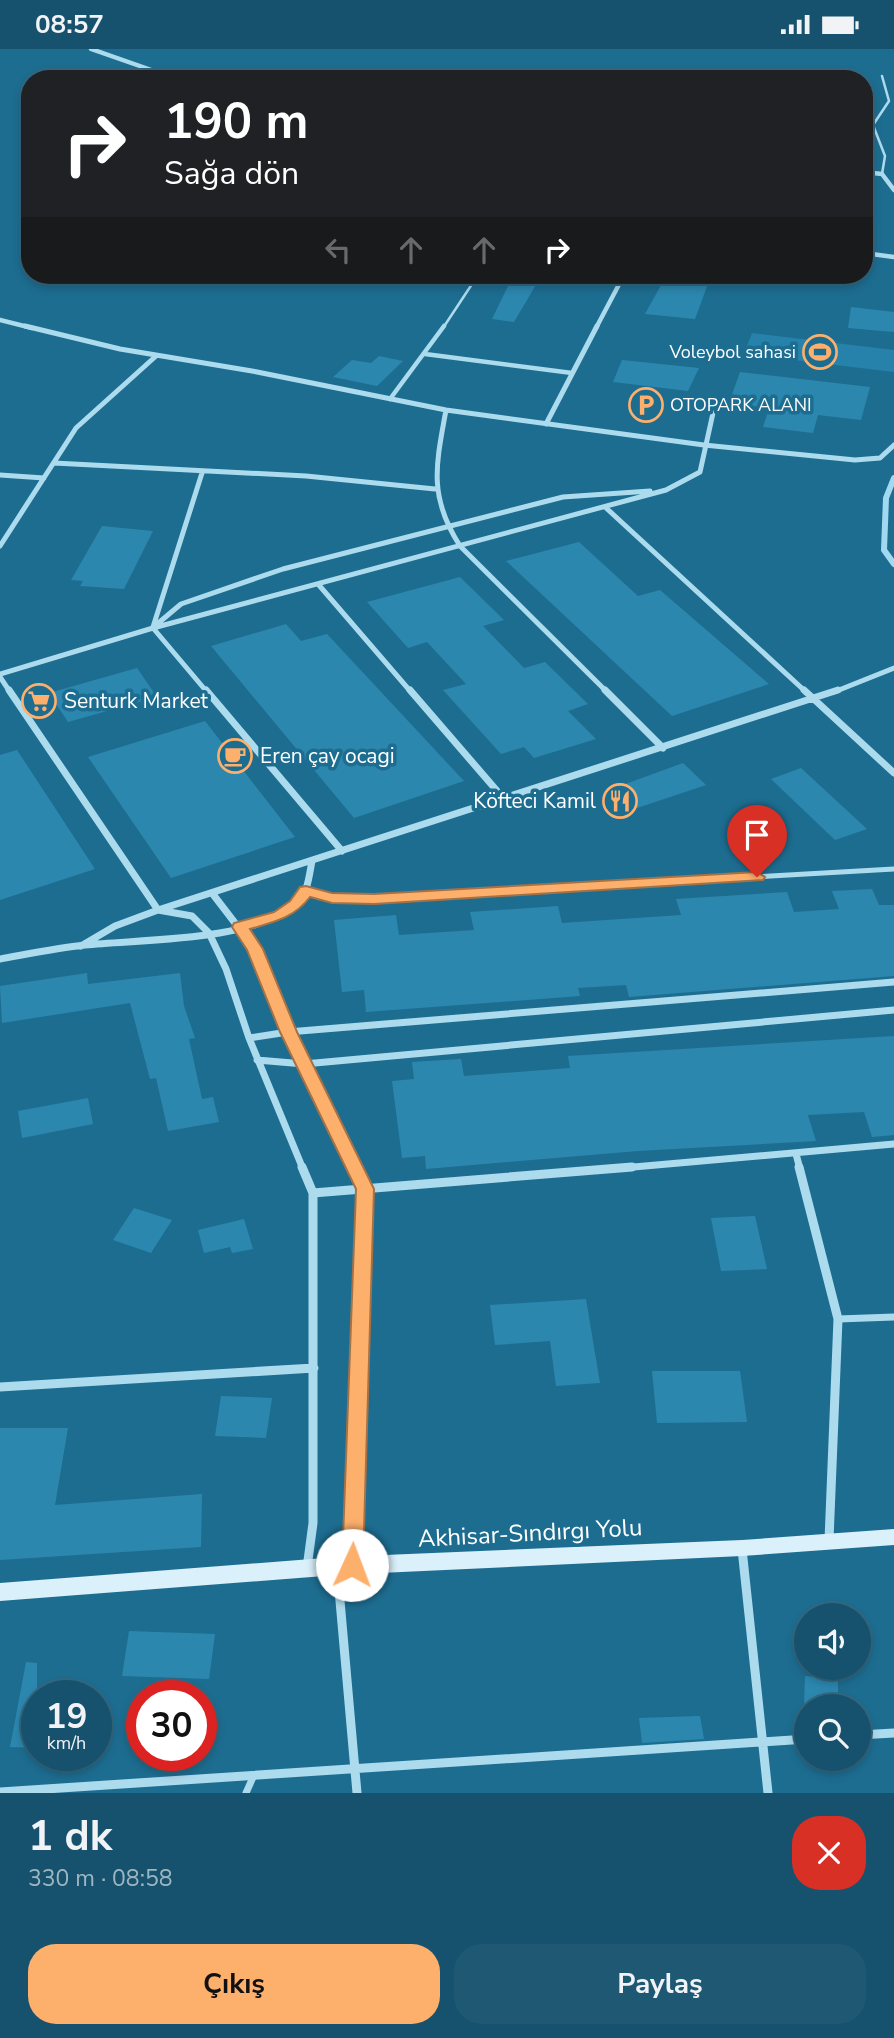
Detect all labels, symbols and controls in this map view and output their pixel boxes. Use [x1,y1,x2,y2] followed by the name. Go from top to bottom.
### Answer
[35,7,104,42] text: 08:57
[164,88,308,155] text: 190 m
[49,98,140,189] icon: right
[164,152,299,195] text: Sağa dön
[319,231,357,269] icon: left
[392,231,430,269] icon: ahead
[465,231,503,269] icon: ahead
[538,231,576,269] icon: right
[801,333,839,371] sports icon: Voleybol sahasi
[668,340,796,364] place label: Voleybol sahasi
[627,386,665,424] parking icon: OTOPARK ALANI
[670,393,812,417] place label: OTOPARK ALANI
[20,682,58,720] supermarket icon: Senturk Market
[64,687,209,715] place label: Senturk Market
[216,737,254,775] cafe icon: Eren çay ocagi
[260,742,395,770] place label: Eren çay ocagi
[601,782,639,820] restaurant icon: Köfteci Kamil
[473,787,597,815] place label: Köfteci Kamil
[727,805,787,877] pin
[738,816,776,854] icon: arrive
[417,1511,643,1555] street label: Akhisar-Sındırgı Yolu
[315,1528,389,1602] position arrow
[794,1603,871,1771] map controls
[794,1603,871,1680] button: sound
[126,1680,217,1771] speed limit sign: 30
[45,1693,88,1740] text: 19
[794,1694,871,1771] button: search
[47,1731,86,1755] text: km/h
[28,1808,112,1865] text: 1 dk
[792,1816,866,1890] button: close
[28,1863,173,1894] text: 330 m · 08:58
[28,1944,440,2024] button: Çıkış
[454,1944,866,2024] button: Paylaş

